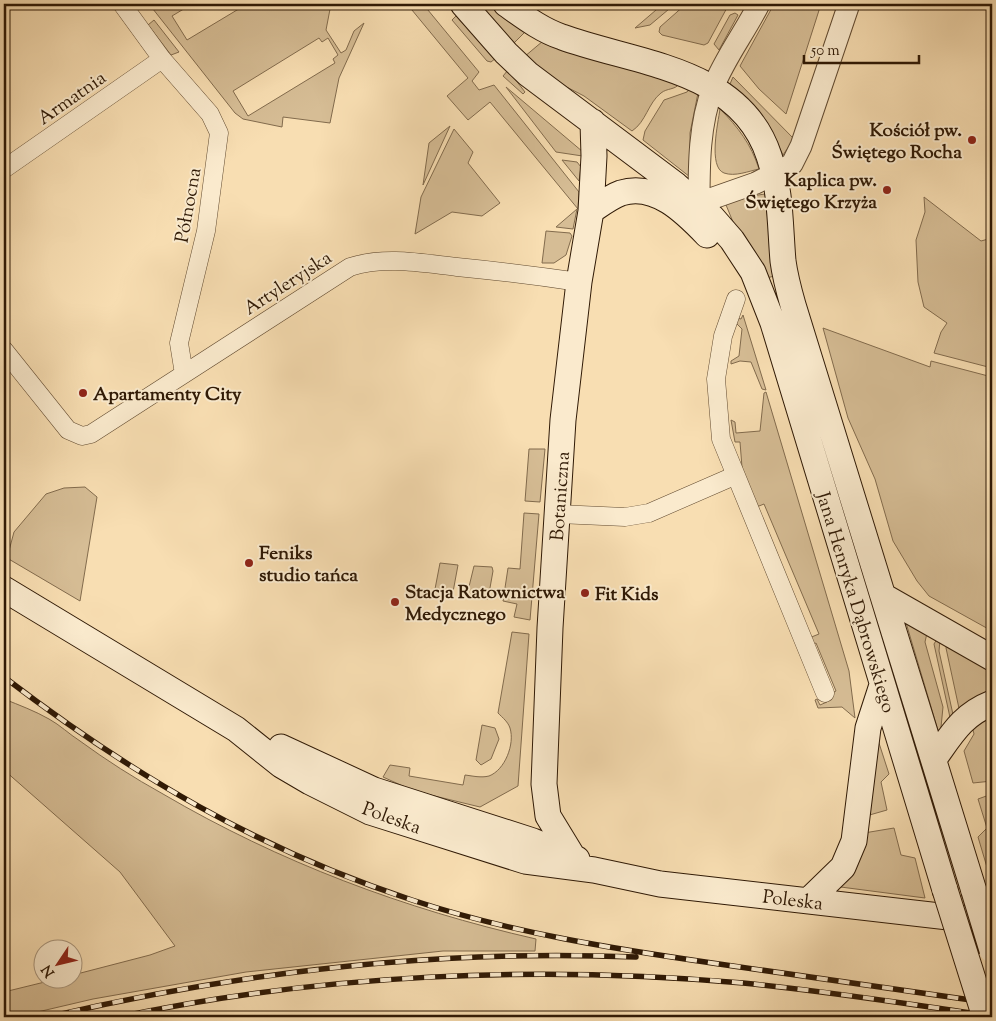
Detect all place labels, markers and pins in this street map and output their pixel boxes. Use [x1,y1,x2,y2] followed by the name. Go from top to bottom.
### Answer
[832,118,962,167] place label: Kościół pw. Świętego Rocha
[966,134,978,146] marker: Kościół pw. Świętego Rocha
[745,168,877,217] place label: Kaplica pw. Świętego Krzyża
[881,184,893,196] marker: Kaplica pw. Świętego Krzyża
[93,382,242,409] place label: Apartamenty City
[77,387,89,399] marker: Apartamenty City
[259,541,358,590] place label: Feniks studio tańca
[243,557,255,569] marker: Feniks studio tańca
[405,580,565,629] place label: Stacja Ratownictwa Medycznego
[595,582,659,609] place label: Fit Kids
[579,587,591,599] marker: Fit Kids
[389,596,401,608] marker: Stacja Ratownictwa Medycznego

